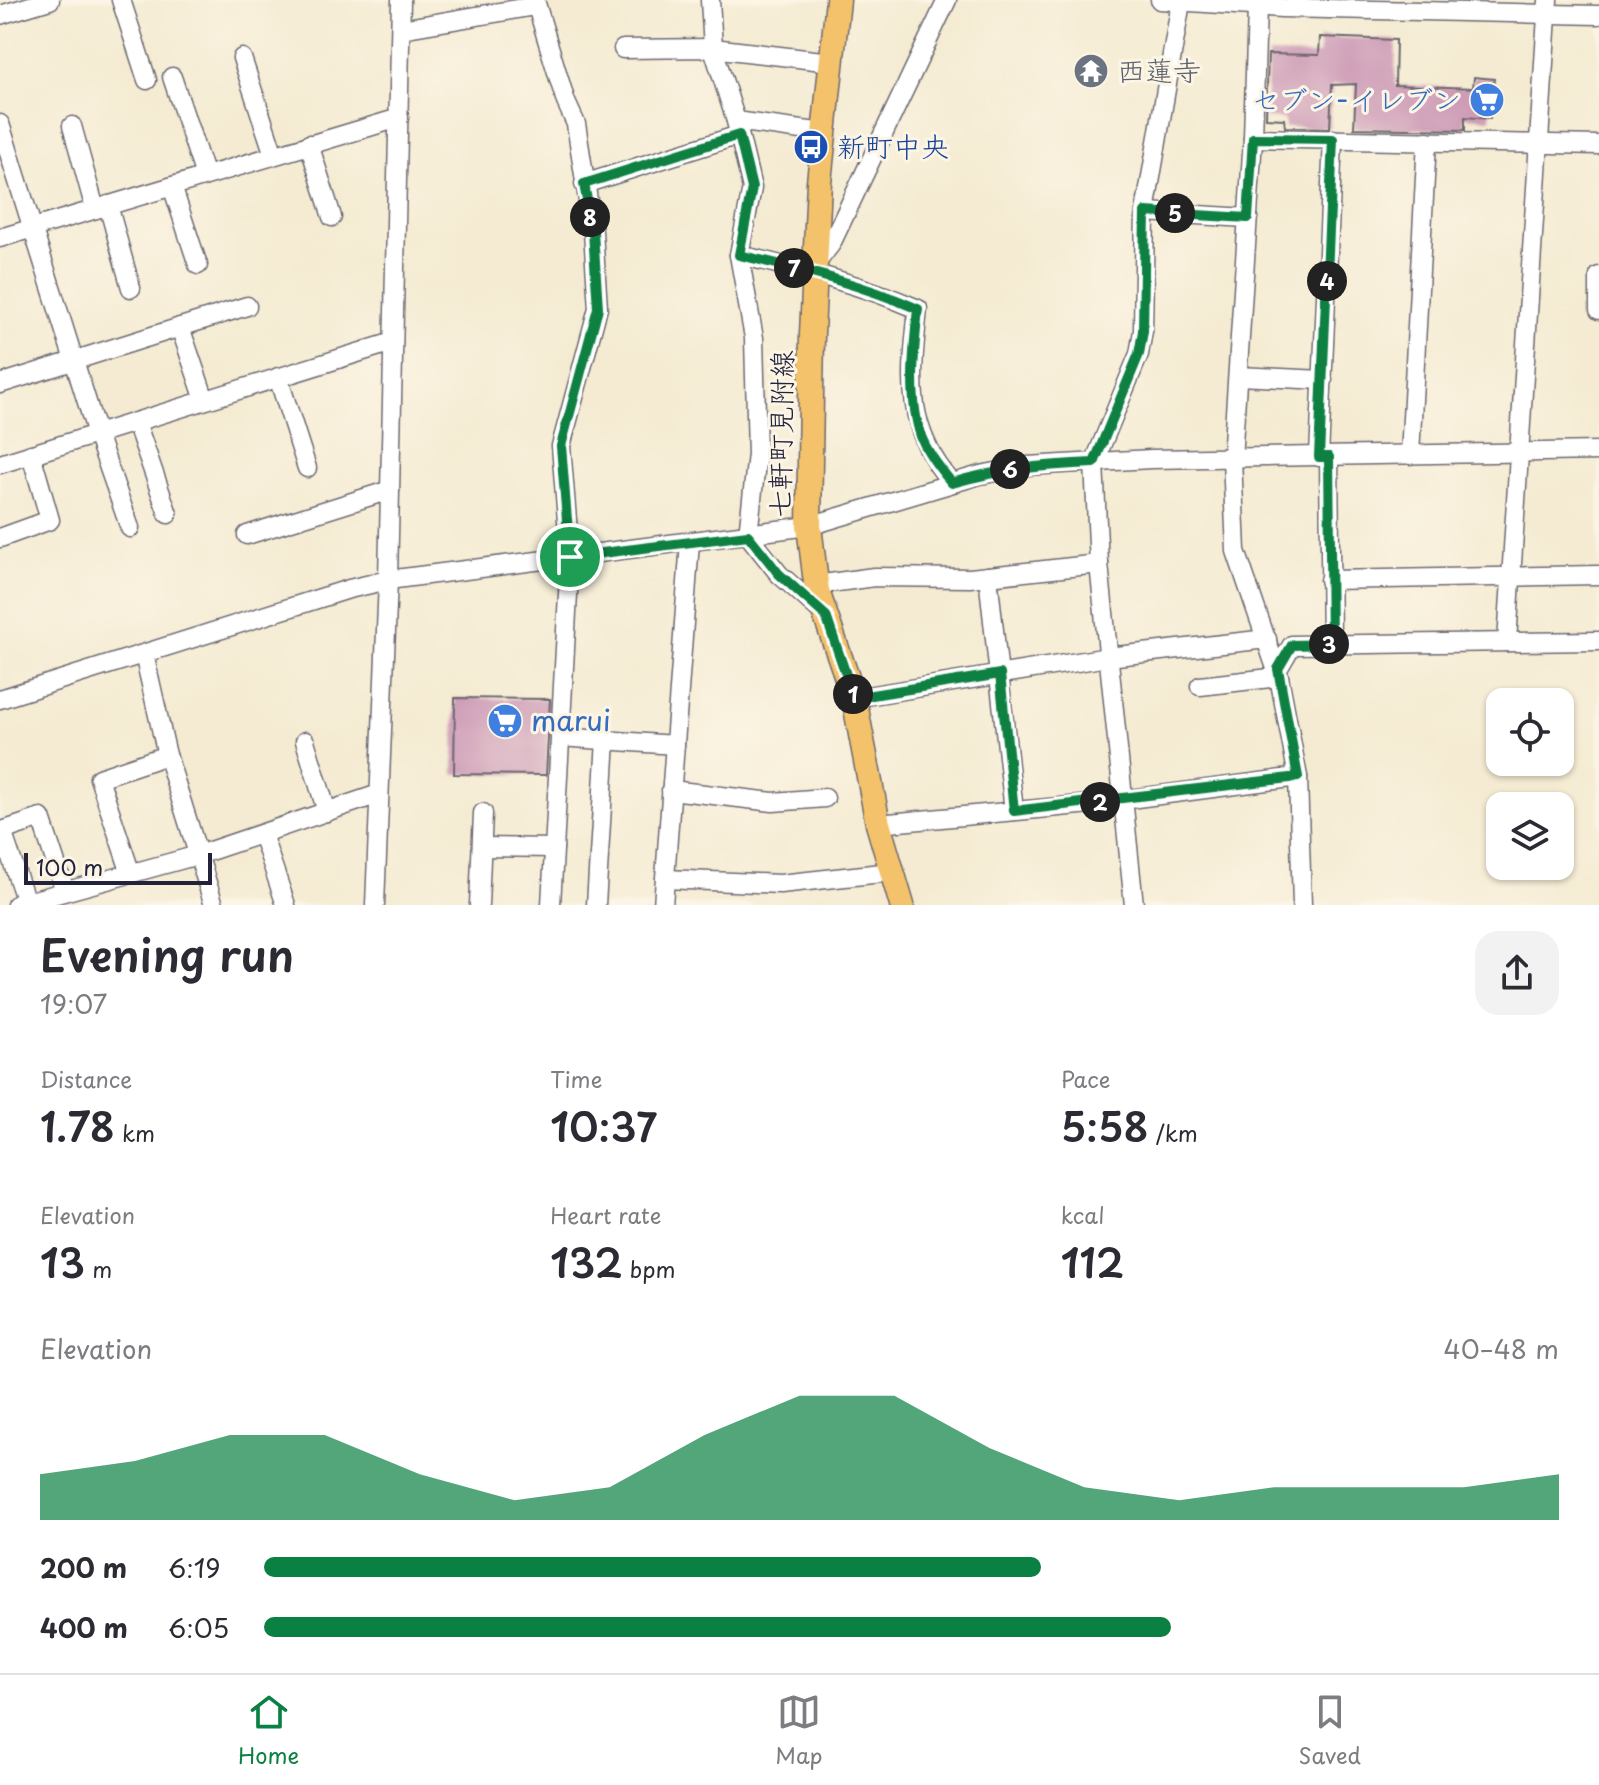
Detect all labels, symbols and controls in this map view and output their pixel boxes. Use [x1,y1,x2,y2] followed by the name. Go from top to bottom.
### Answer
[1117,48,1201,91] place label: 西蓮寺
[1072,52,1110,90] temple icon: 西蓮寺
[1252,77,1461,120] place label: セブン-イレブン
[1468,81,1506,119] supermarket icon: セブン-イレブン
[837,124,949,167] place label: 新町中央
[792,128,830,166] bus stop icon: 新町中央
[1155,193,1195,233] pin: 5
[1168,196,1182,229] text: 5
[570,197,610,237] pin: 8
[583,200,597,233] text: 8
[774,248,814,288] pin: 7
[788,251,800,284] text: 7
[1307,261,1347,301] pin: 4
[1320,264,1334,297] text: 4
[757,350,802,518] street label: 七軒町見附線
[990,449,1030,489] pin: 6
[1002,452,1018,485] text: 6
[536,523,604,591] pin
[548,535,592,579] icon: arrive
[1309,624,1349,664] pin: 3
[1322,627,1336,660] text: 3
[833,674,873,714] pin: 1
[848,677,858,710] text: 1
[1486,688,1574,880] map controls
[1486,688,1574,776] button: locate
[531,698,611,741] place label: marui
[486,702,524,740] supermarket icon: marui
[1080,782,1120,822] pin: 2
[1092,785,1108,818] text: 2
[1486,792,1574,880] button: layers
[24,849,212,885] scale bar
[36,850,103,883] text: 100 m
[40,921,294,987] text: Evening run
[1475,931,1559,1015] button: share
[40,984,107,1023] text: 19:07
[40,1062,132,1095] text: Distance
[550,1062,602,1095] text: Time
[1061,1062,1110,1095] text: Pace
[40,1095,115,1156] text: 1.78
[550,1095,657,1156] text: 10:37
[1061,1095,1149,1156] text: 5:58
[115,1116,155,1149] text: km
[1149,1116,1198,1149] text: /km
[40,1198,135,1231] text: Elevation
[550,1198,661,1231] text: Heart rate
[1061,1198,1105,1231] text: kcal
[40,1231,85,1292] text: 13
[550,1231,623,1292] text: 132
[1061,1231,1124,1292] text: 112
[85,1252,112,1285] text: m
[623,1252,676,1285] text: bpm
[40,1329,152,1368] text: Elevation
[1443,1329,1559,1368] text: 40–48 m
[40,1548,127,1587] text: 200 m
[168,1548,221,1587] text: 6:19
[40,1608,128,1647] text: 400 m
[168,1608,229,1647] text: 6:05
[238,1690,299,1771] tab: Home
[775,1690,822,1771] tab: Map
[1298,1690,1361,1771] tab: Saved

